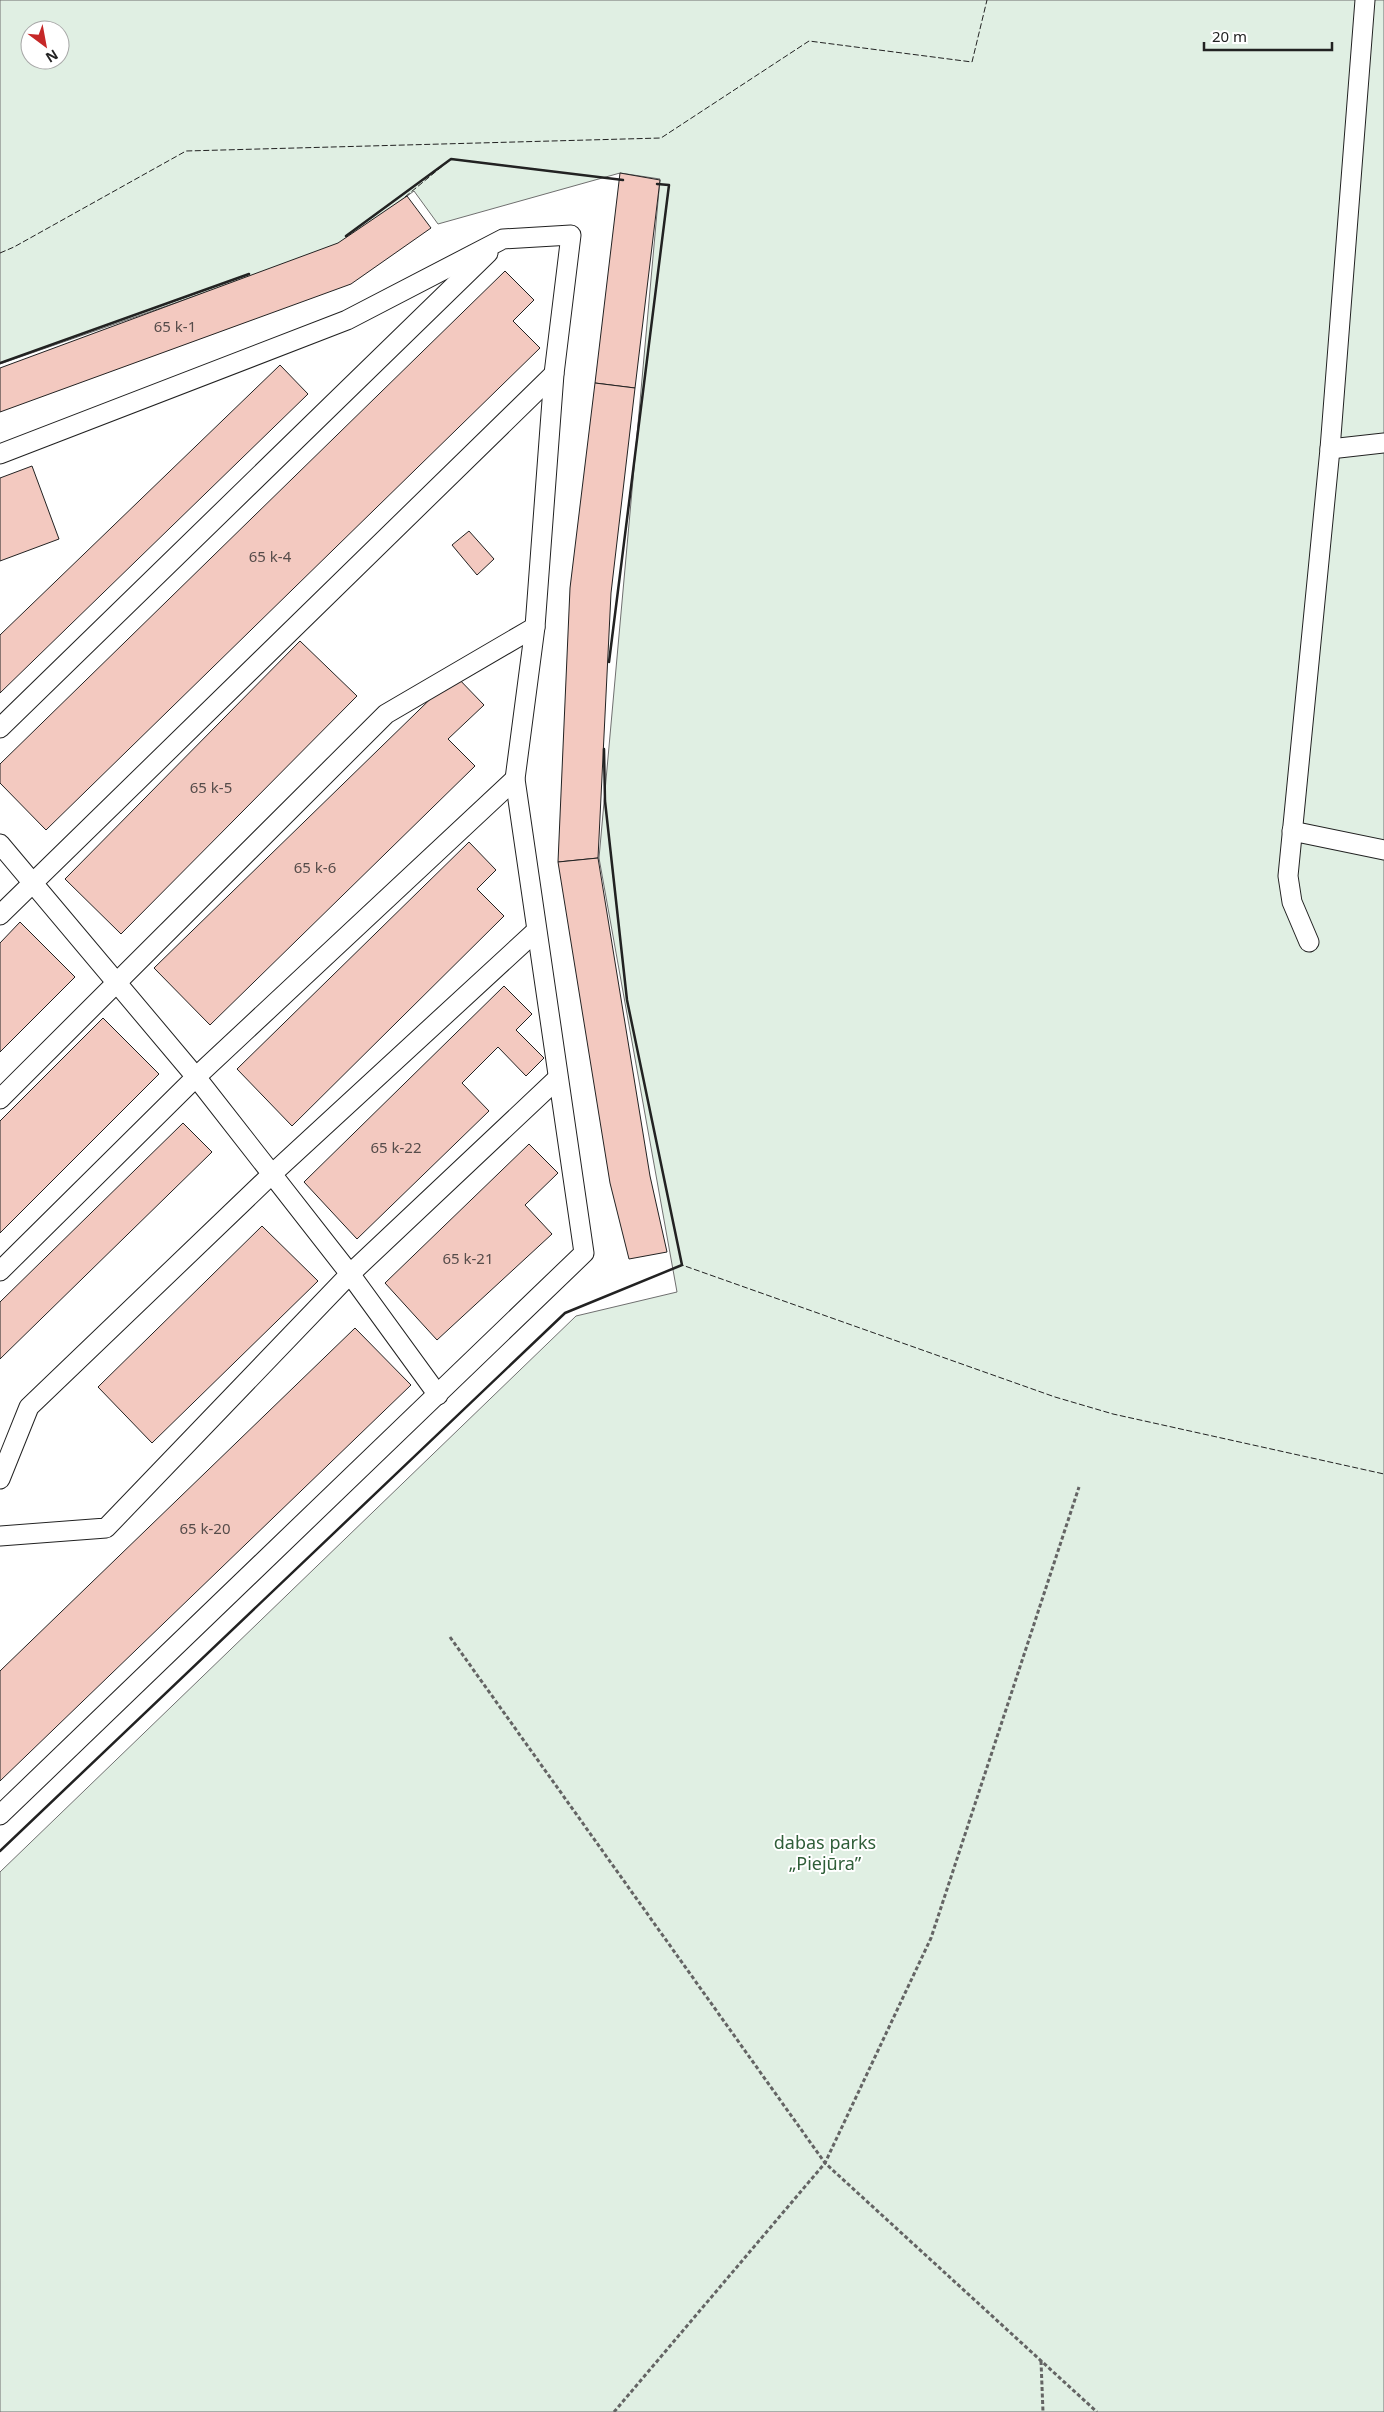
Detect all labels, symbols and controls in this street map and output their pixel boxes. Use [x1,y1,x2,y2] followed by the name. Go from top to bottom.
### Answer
[20,20,70,70] north arrow
[1204,20,1332,52] scale bar
[1212,26,1247,46] text: 20 m
[42,45,62,68] text: N
[154,316,196,336] house number: 65 k-1
[249,546,292,566] house number: 65 k-4
[190,777,232,797] house number: 65 k-5
[294,857,336,877] house number: 65 k-6
[370,1137,422,1157] house number: 65 k-22
[442,1248,494,1268] house number: 65 k-21
[179,1518,231,1538] house number: 65 k-20
[774,1830,876,1875] park label: dabas parks „Piejūra”

